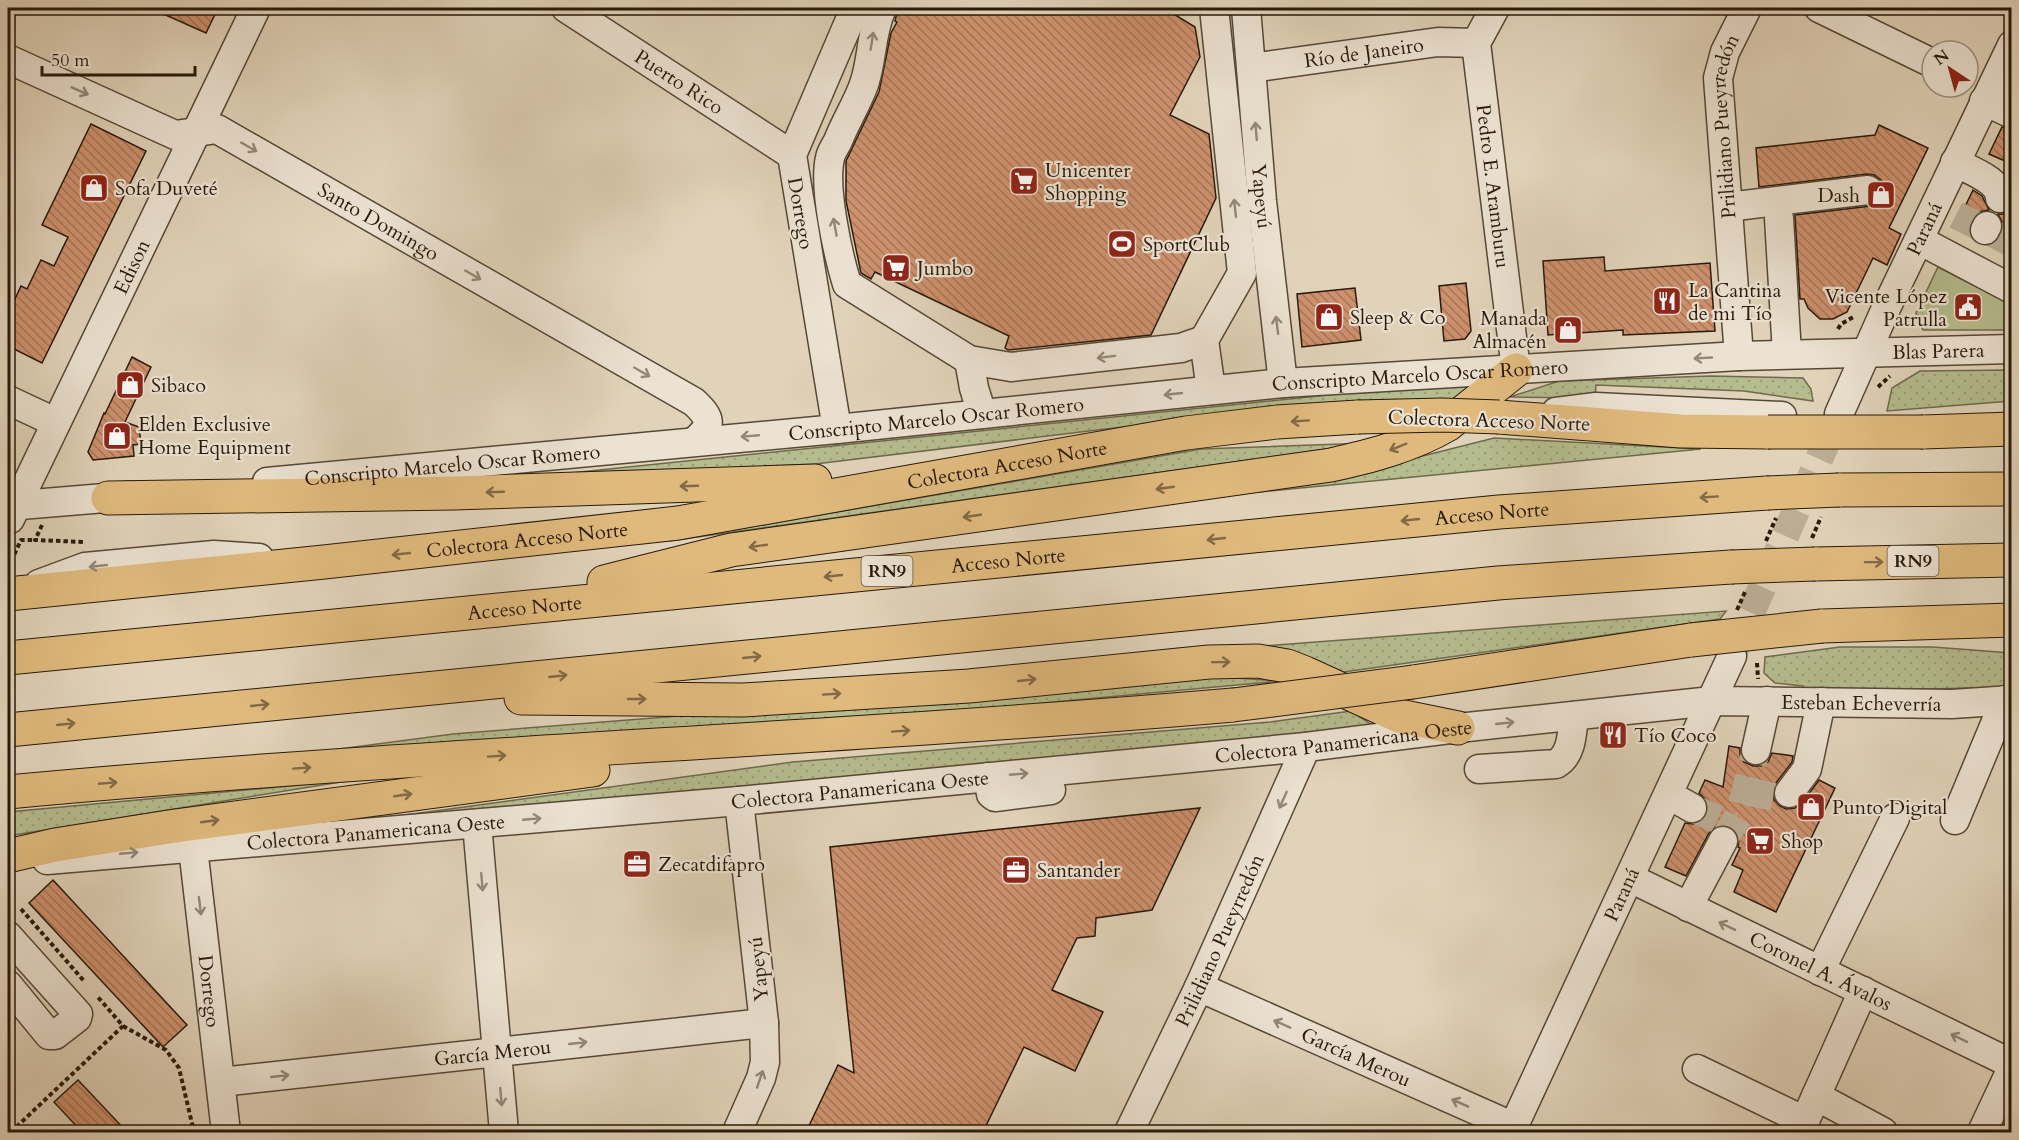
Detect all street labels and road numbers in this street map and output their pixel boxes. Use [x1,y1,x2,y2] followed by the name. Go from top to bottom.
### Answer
[1705,29,1746,220] street label: Prilidiano Pueyrredón
[1302,31,1426,74] street label: Río de Janeiro
[629,43,729,121] street label: Puerto Rico
[1470,103,1516,270] street label: Pedro E. Aramburu
[1245,163,1278,230] street label: Yapeyú
[781,175,820,251] street label: Dorrego
[313,176,444,267] street label: Santo Domingo
[1900,197,1949,260] street label: Paraná
[107,235,157,299] street label: Edison
[1892,337,1985,366] street label: Blas Parera
[1270,353,1569,398] street label: Conscripto Marcelo Oscar Romero
[787,391,1085,447] street label: Conscripto Marcelo Oscar Romero
[1387,403,1591,438] street label: Colectora Acceso Norte
[905,434,1109,496] street label: Colectora Acceso Norte
[303,438,602,492] street label: Conscripto Marcelo Oscar Romero
[1433,495,1550,532] street label: Acceso Norte
[425,516,630,565] street label: Colectora Acceso Norte
[950,542,1067,580] street label: Acceso Norte
[1888,546,1938,576] road number: RN9
[862,556,912,586] road number: RN9
[466,589,583,627] street label: Acceso Norte
[1781,689,1942,718] street label: Esteban Echeverría
[1214,714,1474,770] street label: Colectora Panamericana Oeste
[730,764,990,816] street label: Colectora Panamericana Oeste
[246,808,506,857] street label: Colectora Panamericana Oeste
[1169,849,1271,1031] street label: Prilidiano Pueyrredón
[1598,863,1646,926] street label: Paraná
[1745,925,1896,1017] street label: Coronel A. Ávalos
[742,935,775,1003] street label: Yapeyú
[192,953,227,1029] street label: Dorrego
[1297,1021,1415,1094] street label: García Merou
[433,1033,552,1073] street label: García Merou

